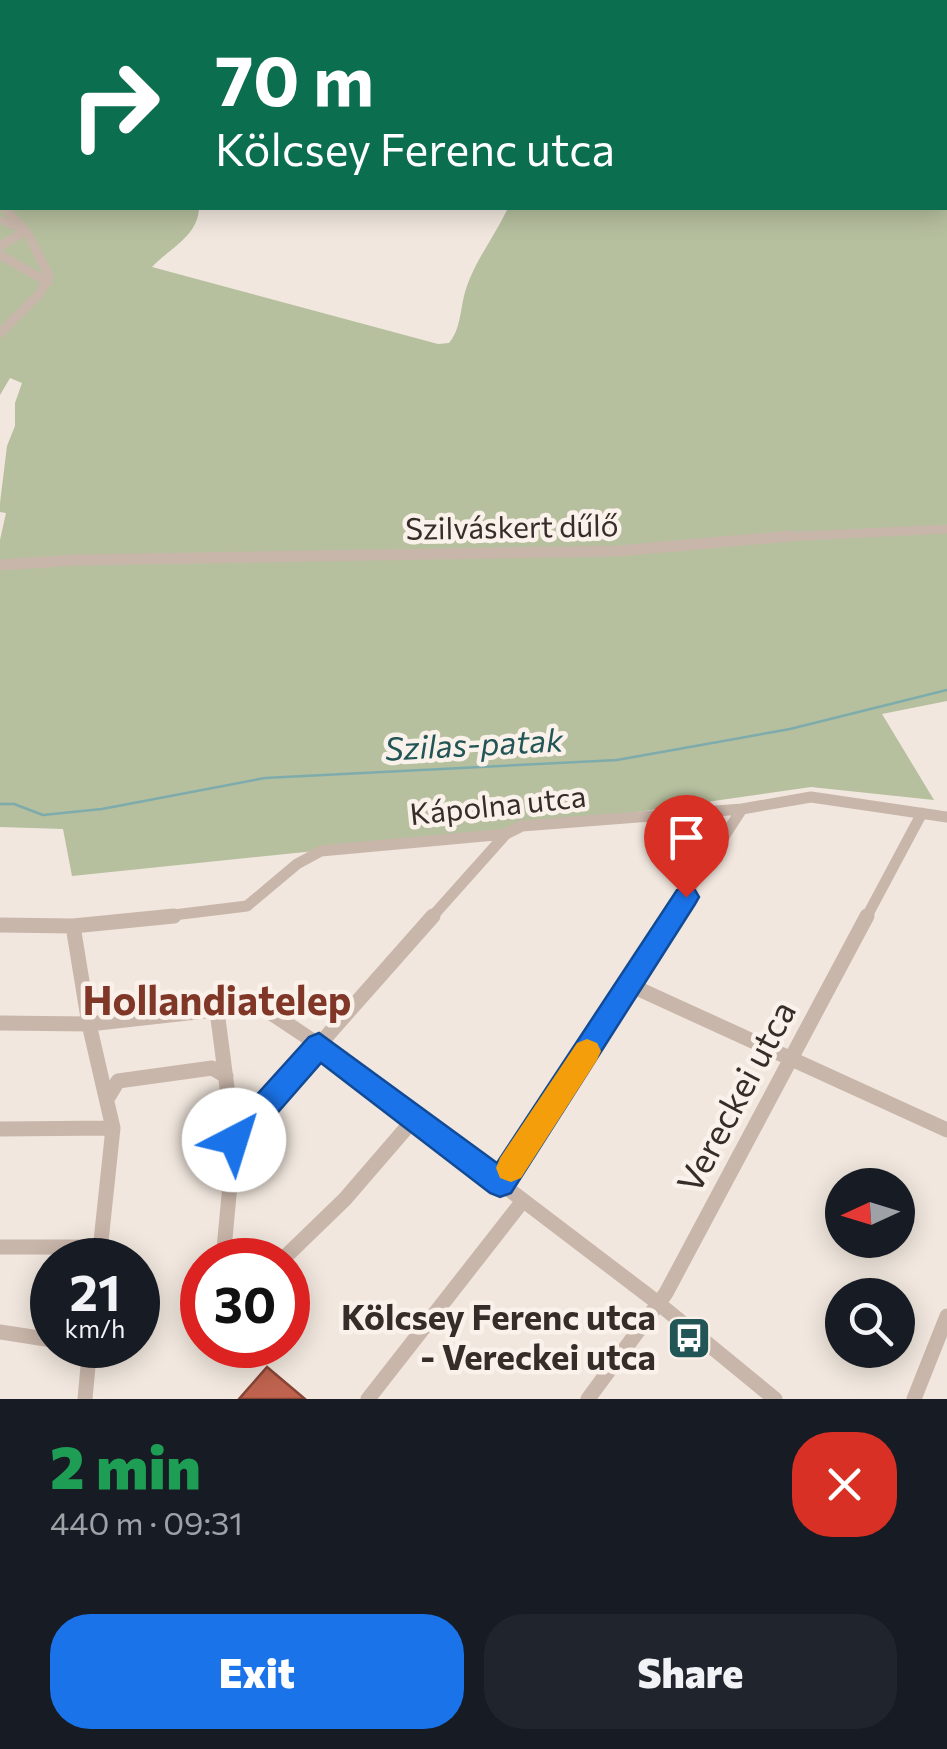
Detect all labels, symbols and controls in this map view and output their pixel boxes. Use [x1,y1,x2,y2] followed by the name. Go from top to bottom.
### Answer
[215,35,374,120] text: 70 m
[50,40,180,170] icon: right
[215,120,615,175] text: Kölcsey Ferenc utca
[405,505,619,546] street label: Szilváskert dűlő
[384,718,565,768] water label: Szilas-patak
[408,776,588,831] street label: Kápolna utca
[644,795,729,898] pin
[659,810,714,865] icon: arrive
[83,974,352,1023] district label: Hollandiatelep
[666,993,803,1199] street label: Vereckei utca
[182,1088,286,1192] position arrow
[825,1168,915,1258] north arrow
[825,1168,915,1368] map controls
[180,1238,310,1368] speed limit sign: 30
[69,1260,121,1321] text: 21
[825,1278,915,1368] button: search
[341,1294,656,1377] place label: Kölcsey Ferenc utca - Vereckei utca
[65,1313,125,1343] text: km/h
[666,1315,712,1361] bus stop icon: Kölcsey Ferenc utca - Vereckei utca
[50,1428,201,1501] text: 2 min
[792,1432,897,1537] button: close
[50,1502,243,1542] text: 440 m · 09:31
[50,1614,464,1729] button: Exit
[484,1614,897,1729] button: Share

